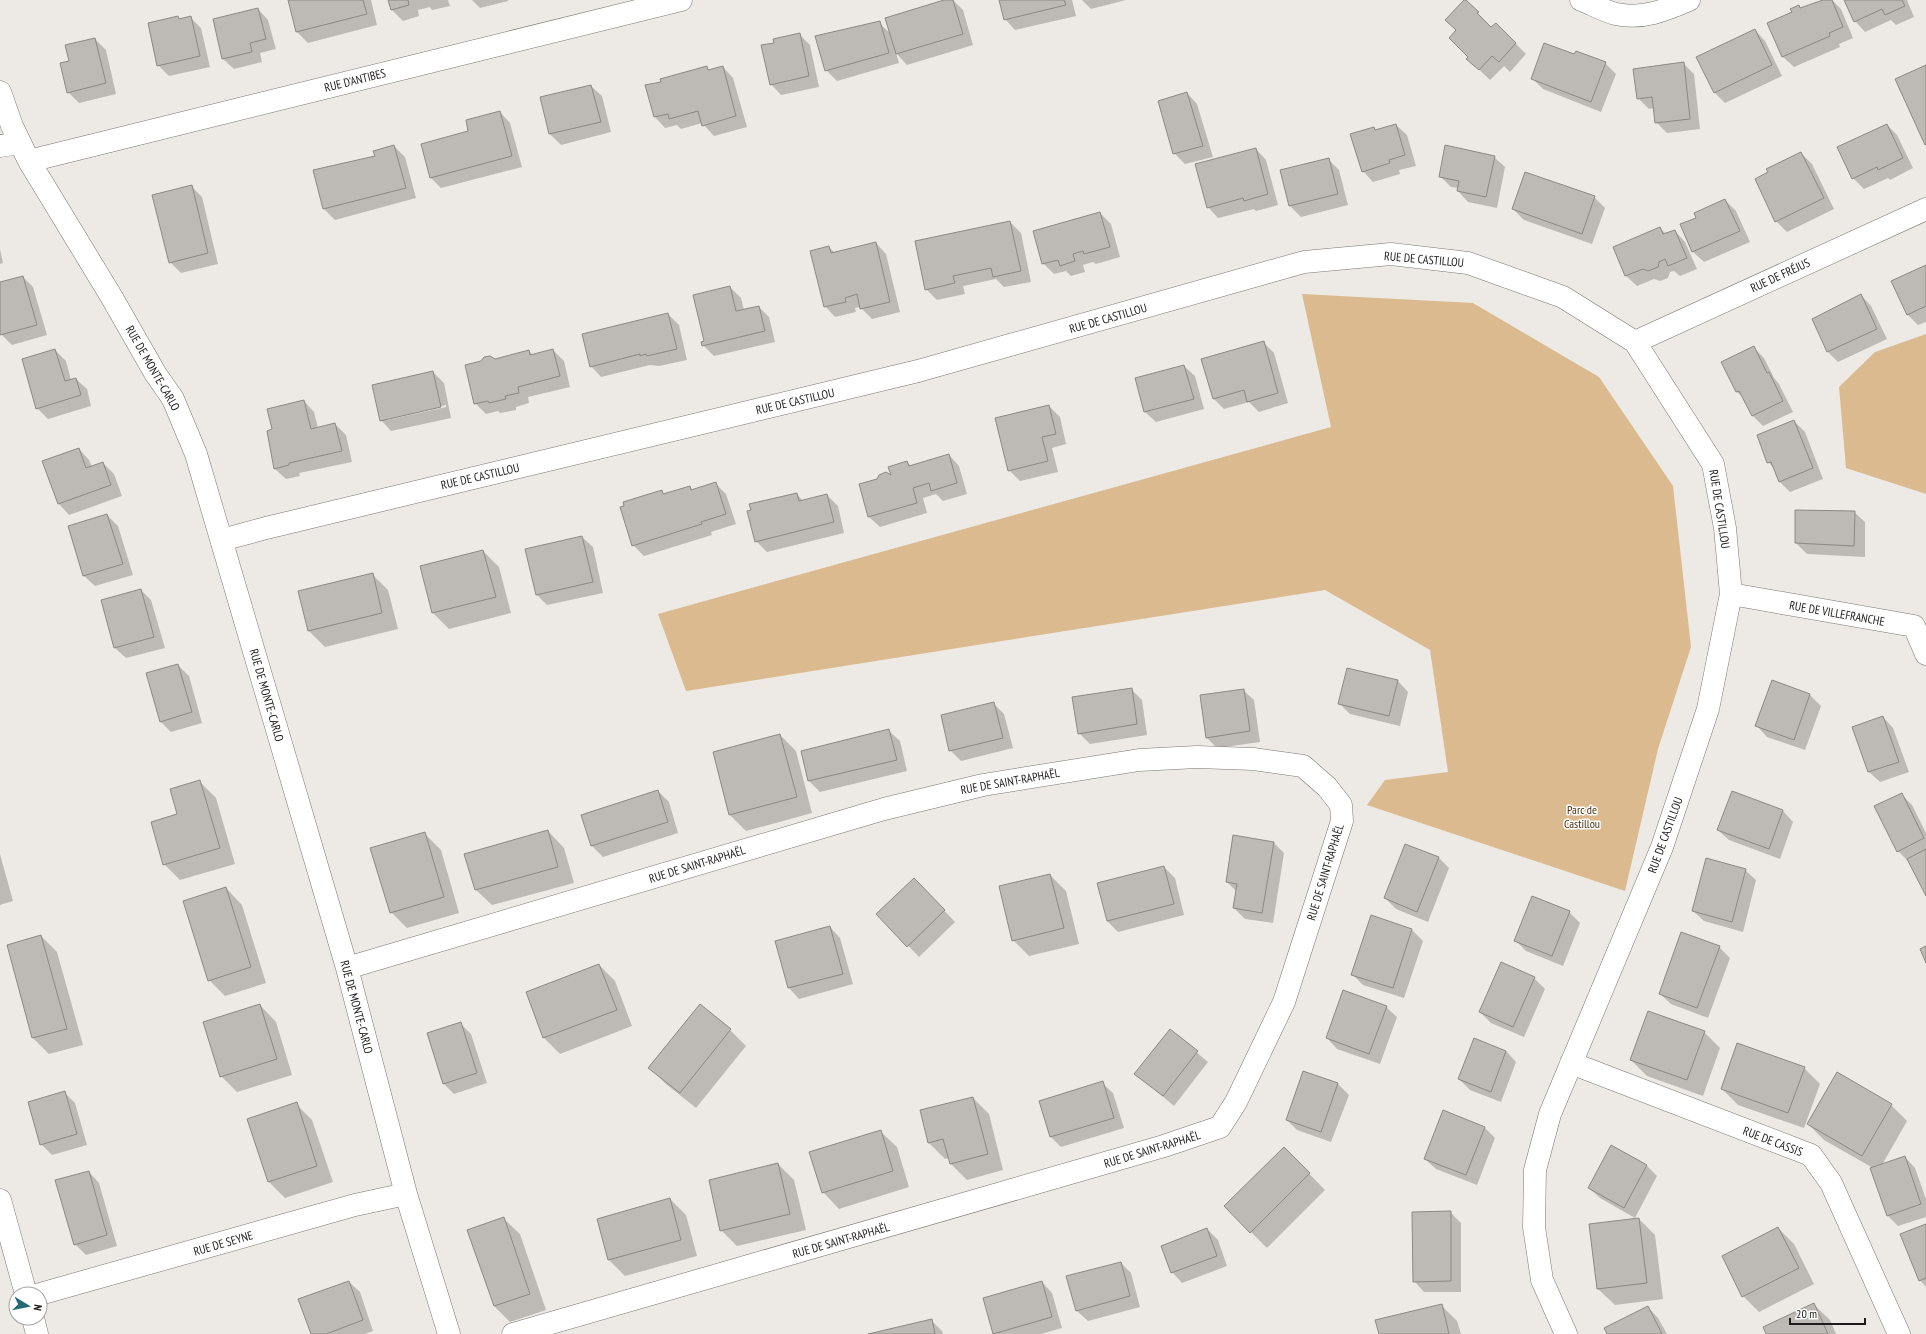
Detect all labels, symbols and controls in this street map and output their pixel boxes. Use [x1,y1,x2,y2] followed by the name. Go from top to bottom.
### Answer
[323,65,387,95] street label: RUE D'ANTIBES
[1384,248,1464,270] street label: RUE DE CASTILLOU
[1748,255,1812,295] street label: RUE DE FRÉJUS
[1067,300,1149,336] street label: RUE DE CASTILLOU
[123,323,184,414] street label: RUE DE MONTE-CARLO
[754,385,836,417] street label: RUE DE CASTILLOU
[439,460,521,492] street label: RUE DE CASTILLOU
[1706,468,1734,550] street label: RUE DE CASTILLOU
[1788,597,1886,629] street label: RUE DE VILLEFRANCHE
[247,647,288,744] street label: RUE DE MONTE-CARLO
[959,765,1061,797] street label: RUE DE SAINT-RAPHAËL
[1644,795,1686,875] street label: RUE DE CASTILLOU
[1564,802,1600,831] park label: Parc de Castillou
[1303,822,1347,922] street label: RUE DE SAINT-RAPHAËL
[647,842,747,886] street label: RUE DE SAINT-RAPHAËL
[337,959,377,1056] street label: RUE DE MONTE-CARLO
[1741,1123,1805,1159] street label: RUE DE CASSIS
[1102,1127,1202,1171] street label: RUE DE SAINT-RAPHAËL
[791,1219,891,1261] street label: RUE DE SAINT-RAPHAËL
[192,1227,254,1259] street label: RUE DE SEYNE
[8,1286,48,1326] north arrow
[1790,1300,1865,1326] scale bar
[30,1304,45,1312] text: N
[1796,1306,1817,1321] text: 20 m

